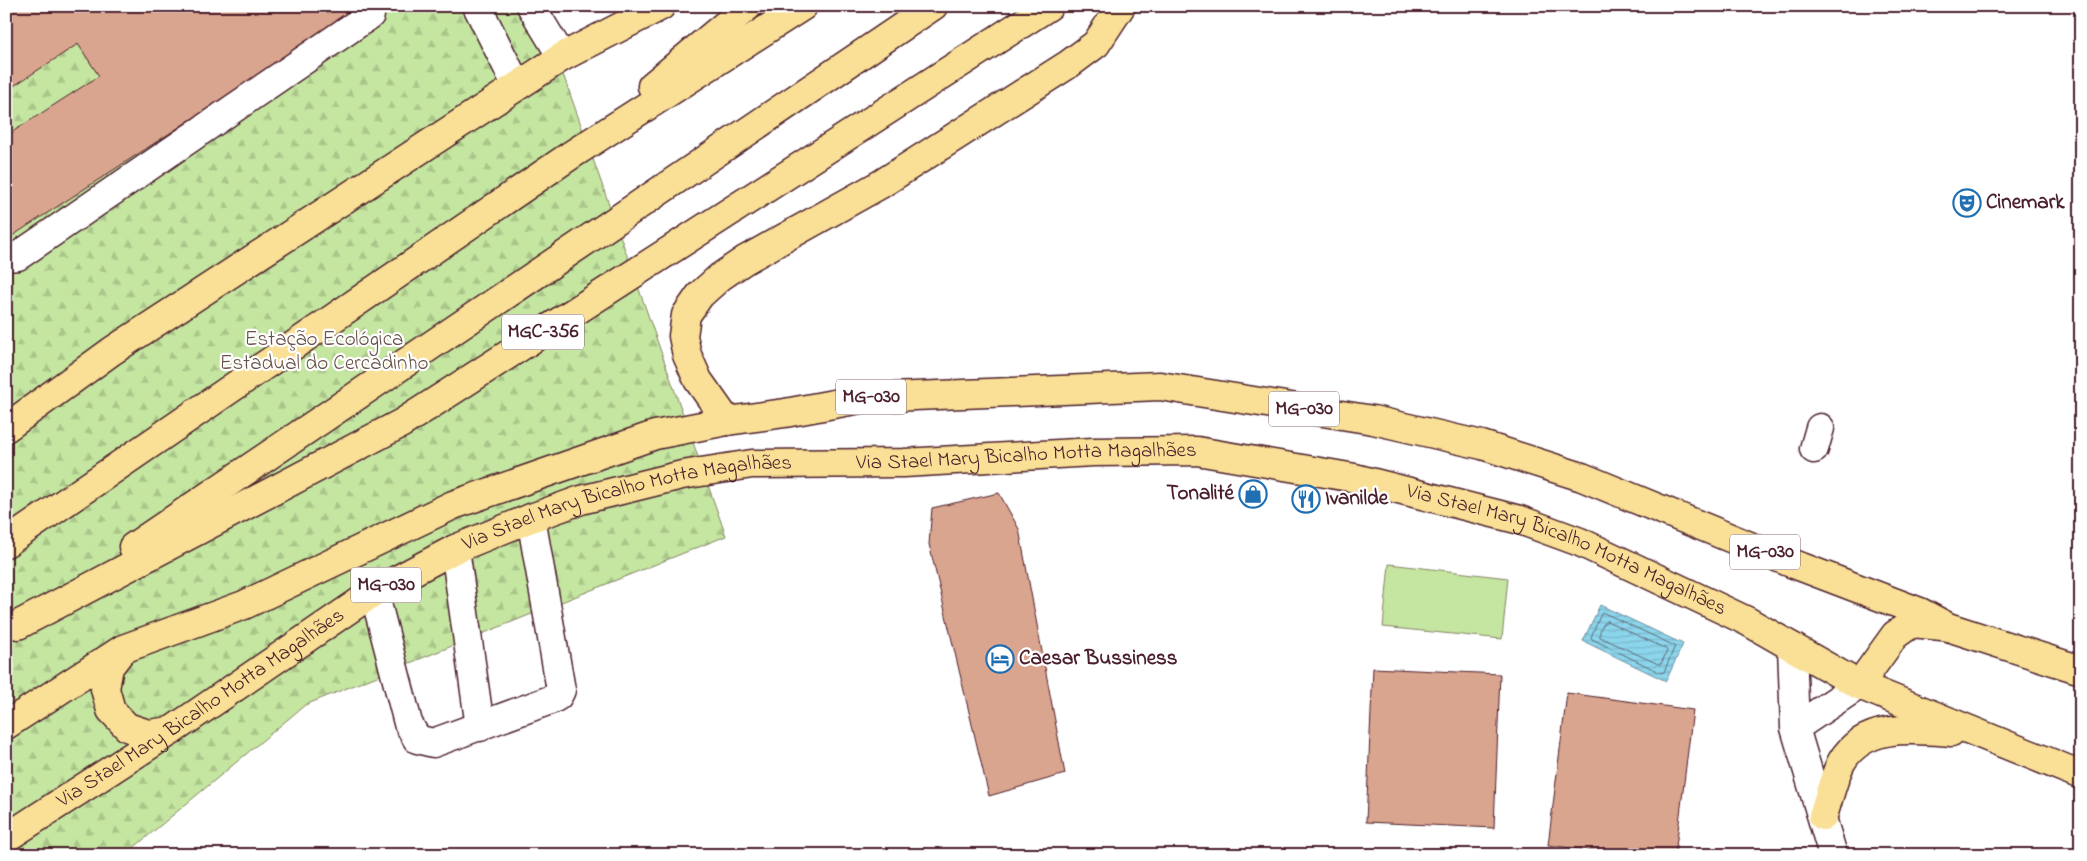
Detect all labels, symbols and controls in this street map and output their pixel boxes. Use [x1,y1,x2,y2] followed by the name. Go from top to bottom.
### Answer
[1952,188,1982,218] theatre icon: Cinemark
[1986,188,2065,218] place label: Cinemark
[502,314,584,350] road number: MGC-356
[220,325,428,379] park label: Estação Ecológica Estadual do Cercadinho
[836,380,906,414] road number: MG-030
[1269,392,1339,426] road number: MG-030
[855,436,1197,478] street label: Via Stael Mary Bicalho Motta Magalhães
[457,449,792,560] street label: Via Stael Mary Bicalho Motta Magalhães
[1402,476,1731,624] street label: Via Stael Mary Bicalho Motta Magalhães
[1166,479,1235,509] place label: Tonalité
[1238,479,1268,509] shop icon: Tonalité
[1291,484,1321,514] restaurant icon: Ivanilde
[1325,484,1389,514] place label: Ivanilde
[1730,534,1800,570] road number: MG-030
[351,568,421,602] road number: MG-030
[50,601,351,817] street label: Via Stael Mary Bicalho Motta Magalhães
[985,644,1015,674] hotel icon: Caesar Bussiness
[1019,644,1178,674] place label: Caesar Bussiness

